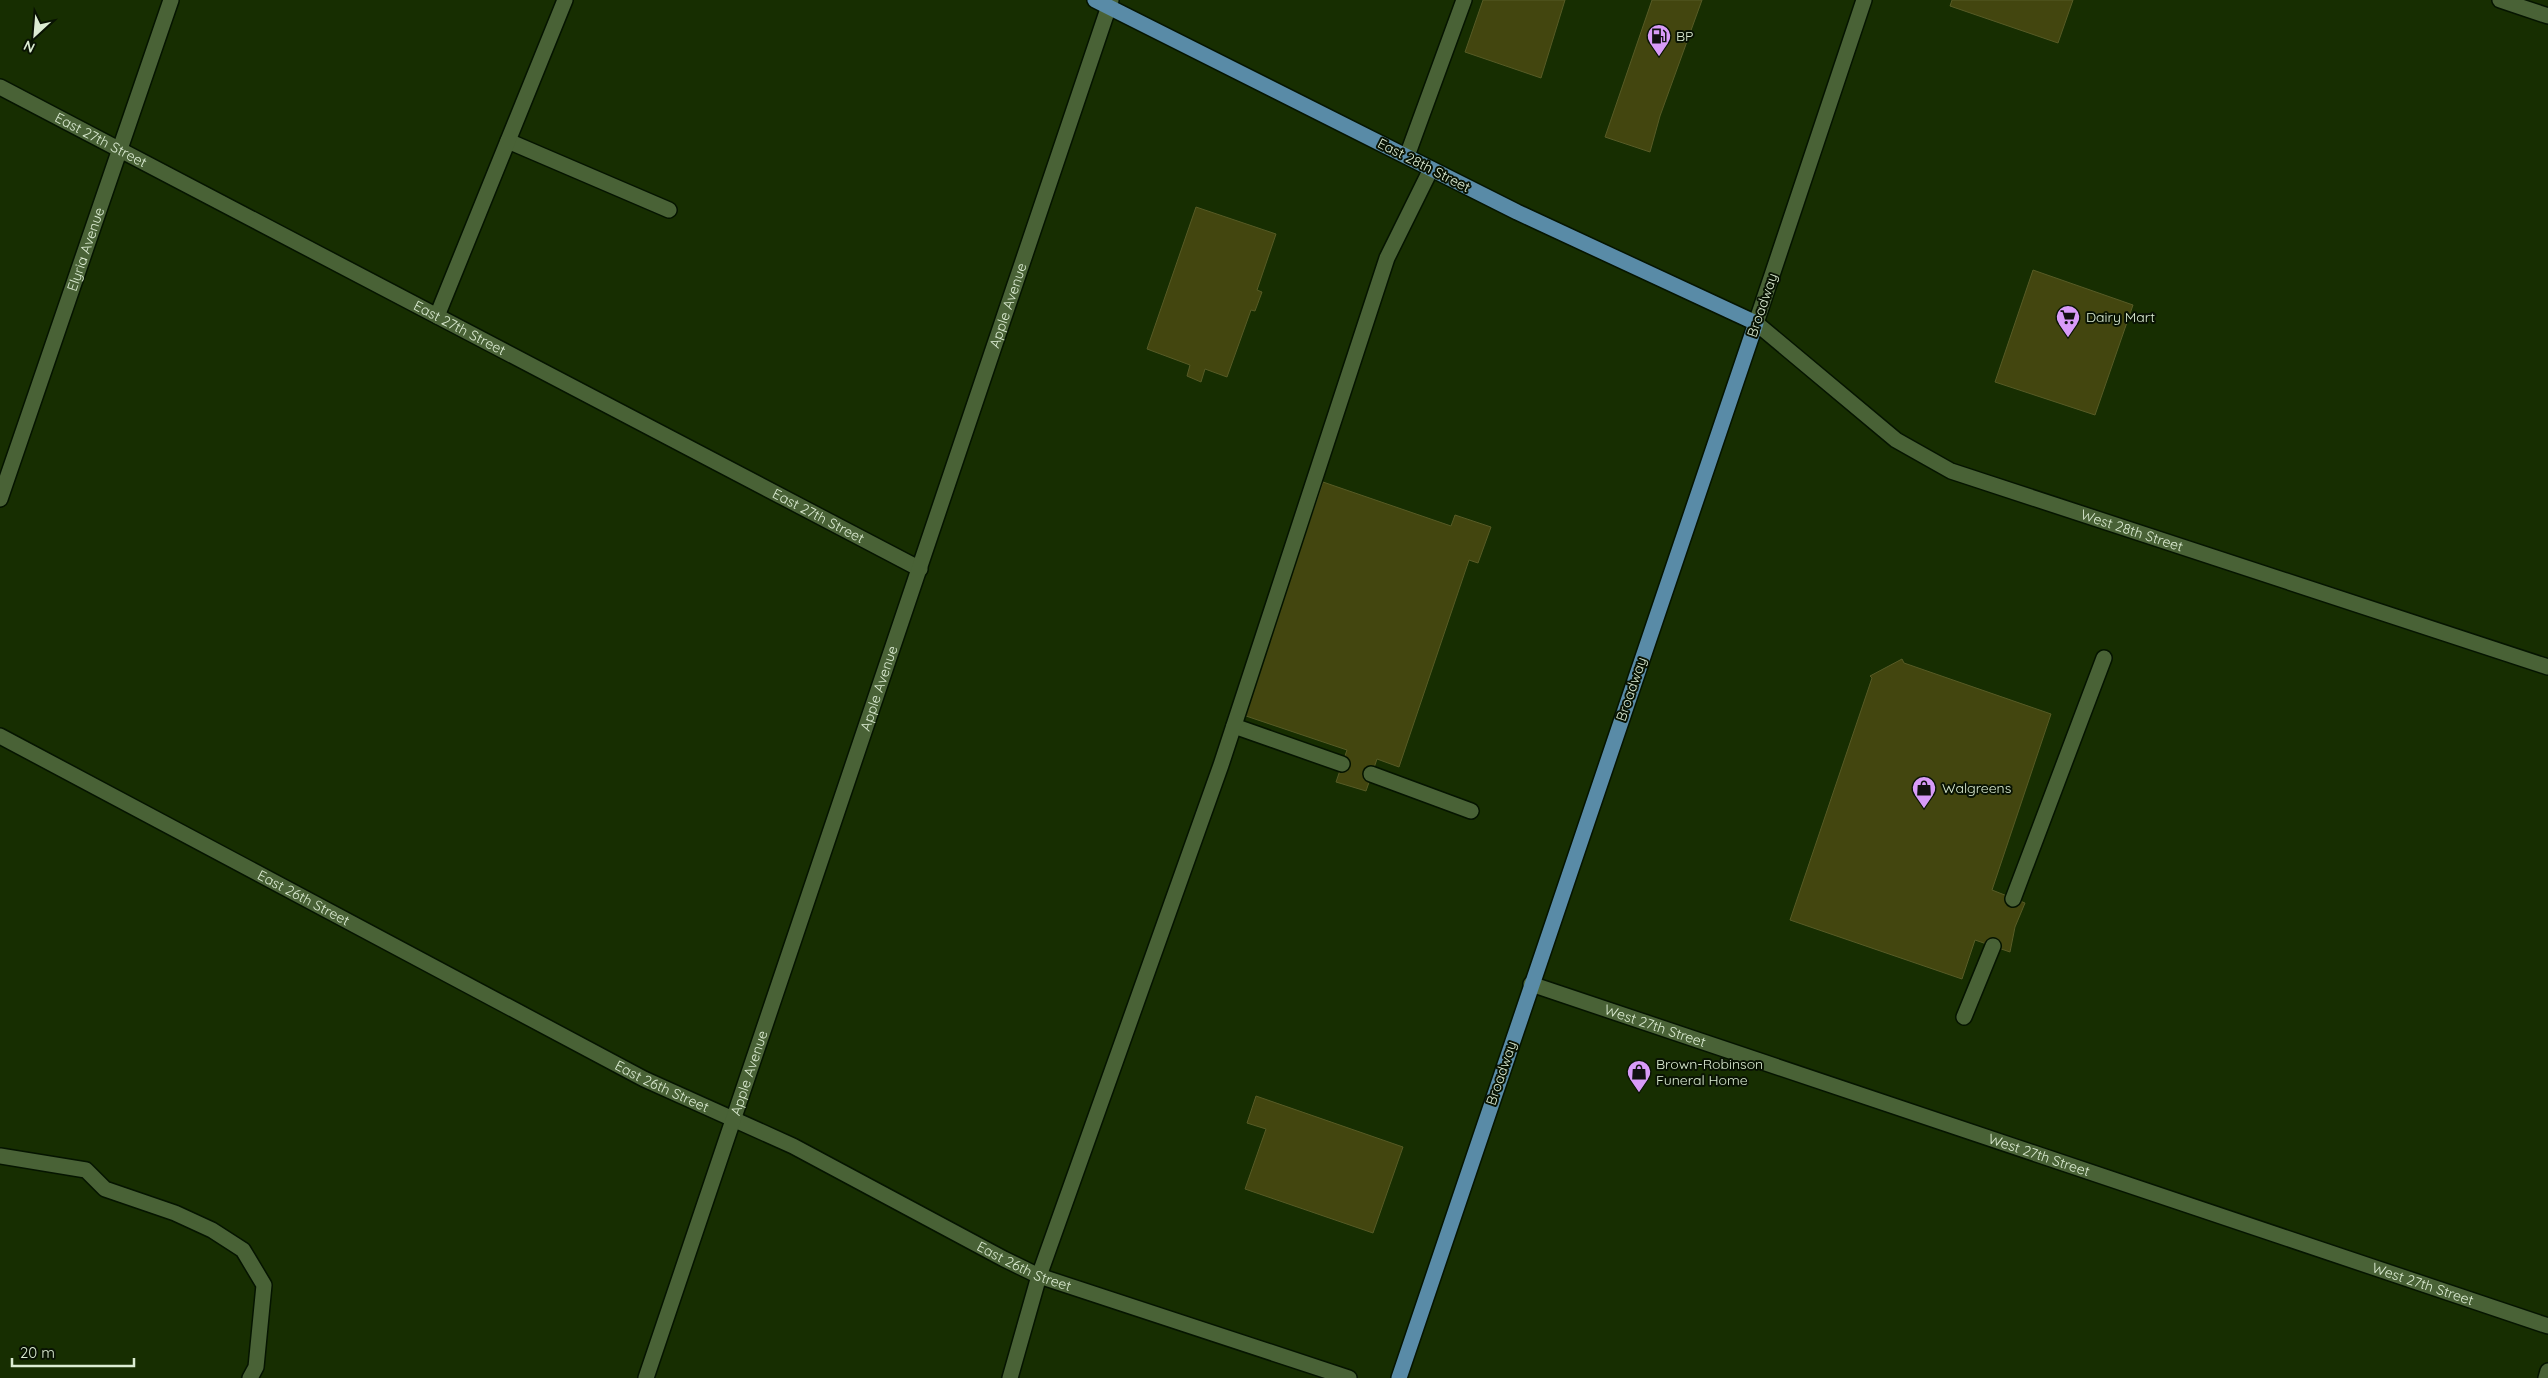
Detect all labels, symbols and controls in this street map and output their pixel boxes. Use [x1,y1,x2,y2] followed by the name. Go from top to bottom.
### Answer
[10,10,60,60] north arrow
[1646,23,1672,57] fuel station icon: BP
[1676,27,1693,45] place label: BP
[21,36,38,57] text: N
[52,108,150,171] street label: East 27th Street
[1375,134,1474,196] street label: East 28th Street
[63,205,108,294] street label: Elyria Avenue
[985,260,1031,350] street label: Apple Avenue
[1743,271,1781,339] street label: Broadway
[411,296,509,359] street label: East 27th Street
[2055,304,2081,338] supermarket icon: Dairy Mart
[2086,308,2155,326] place label: Dairy Mart
[770,484,868,547] street label: East 27th Street
[2078,505,2186,556] street label: West 28th Street
[856,643,902,733] street label: Apple Avenue
[1612,655,1650,723] street label: Broadway
[1911,775,1937,809] shop icon: Walgreens
[1942,779,2011,797] place label: Walgreens
[254,866,353,930] street label: East 26th Street
[1602,1000,1708,1051] street label: West 27th Street
[726,1028,772,1118] street label: Apple Avenue
[1482,1039,1520,1107] street label: Broadway
[1656,1055,1763,1089] place label: Brown-Robinson Funeral Home
[612,1056,712,1116] street label: East 26th Street
[1626,1059,1652,1093] shop icon: Brown-Robinson Funeral Home
[1986,1129,2092,1180] street label: West 27th Street
[974,1237,1074,1295] street label: East 26th Street
[2370,1259,2476,1309] street label: West 27th Street
[12,1336,135,1368] scale bar
[20,1343,55,1362] text: 20 m

